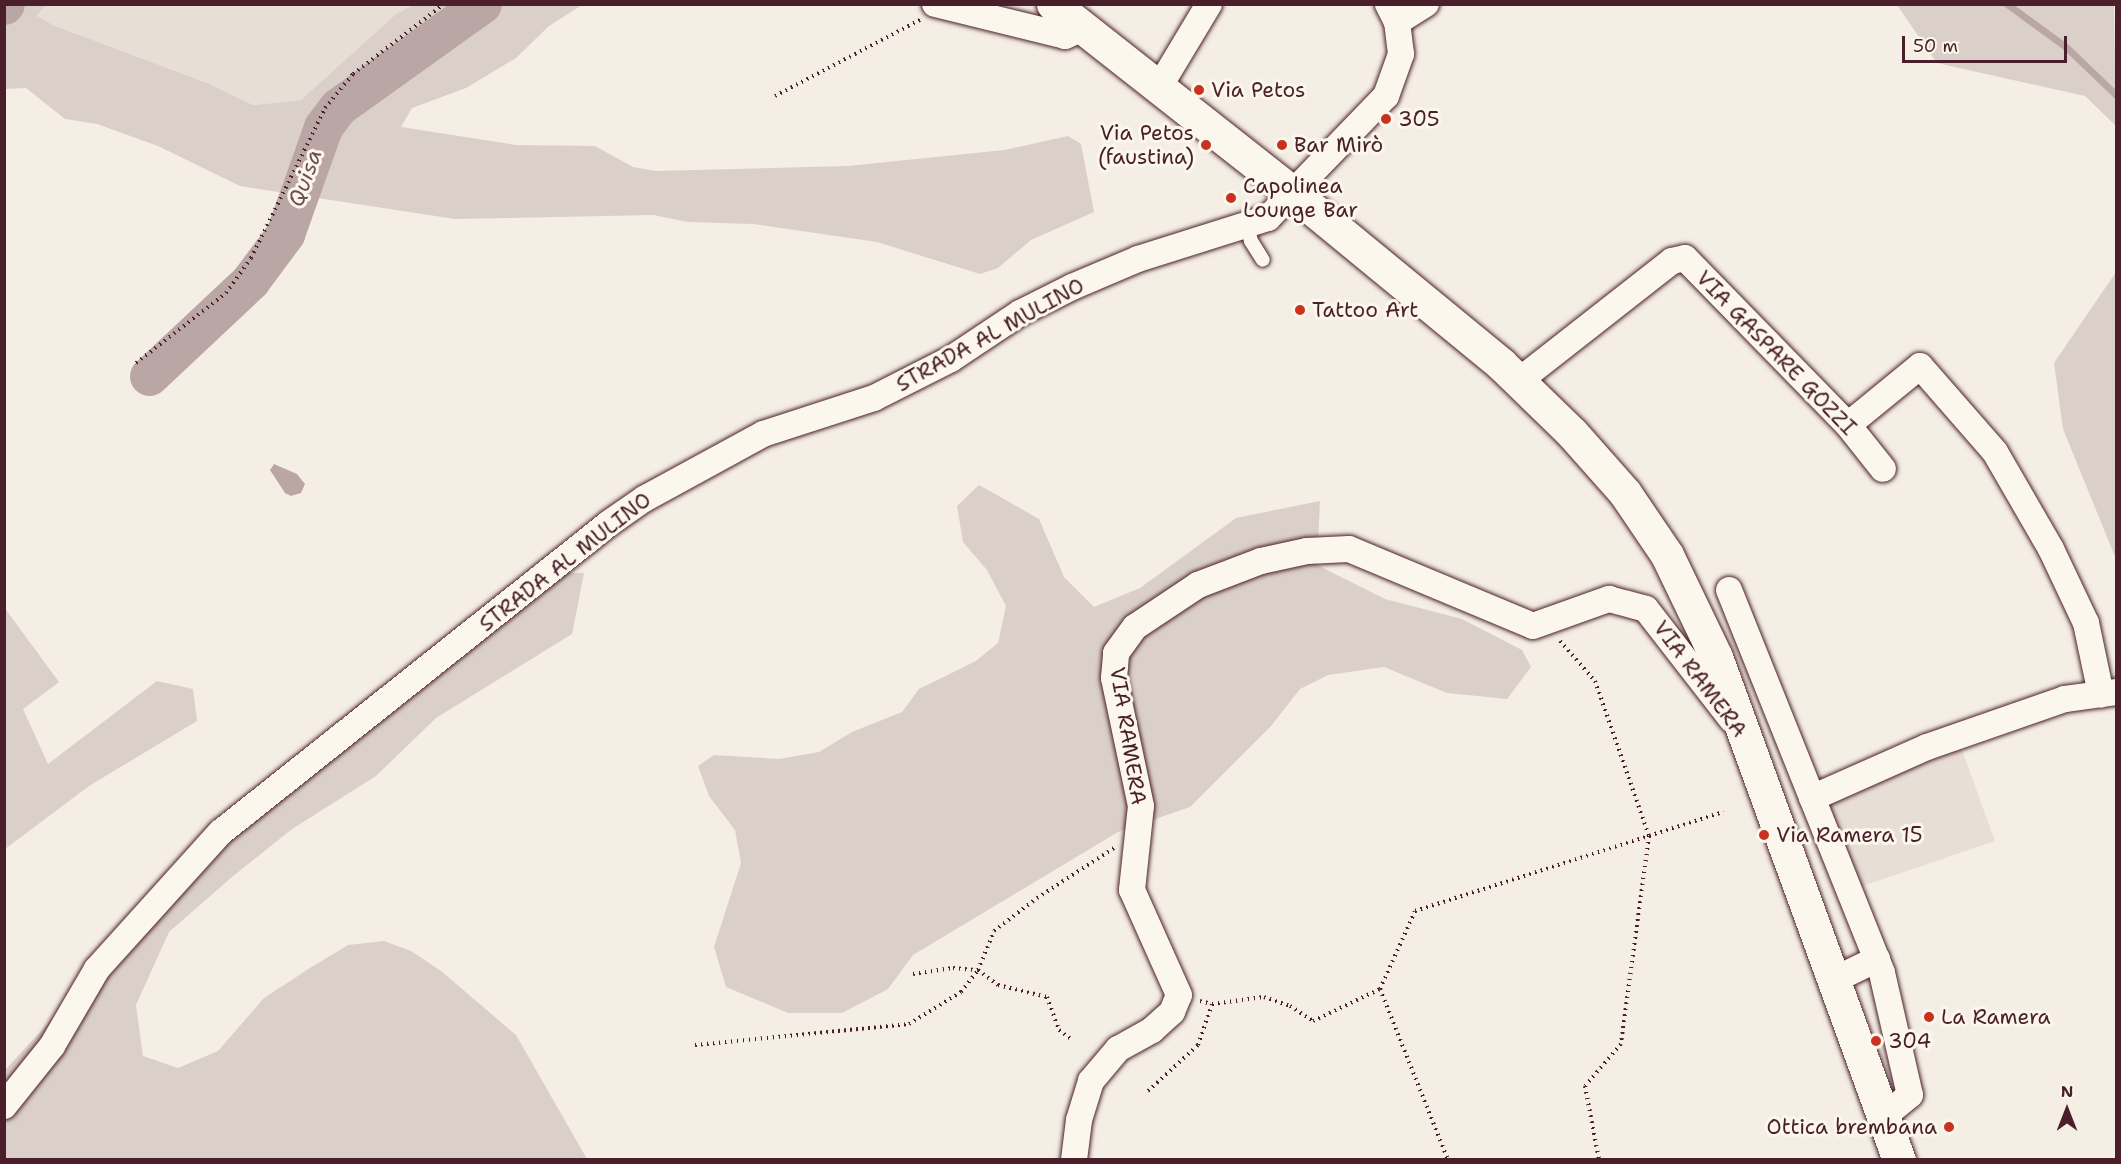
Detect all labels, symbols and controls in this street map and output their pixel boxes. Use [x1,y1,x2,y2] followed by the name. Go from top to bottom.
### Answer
[1905,24,2070,62] scale bar
[1913,34,1958,58] text: 50 m
[1211,77,1305,103] place label: Via Petos
[1192,83,1206,97] marker: Via Petos
[1398,106,1440,132] place label: 305
[1379,112,1393,126] marker: 305
[1098,120,1194,170] place label: Via Petos (faustina)
[1294,132,1383,158] place label: Bar Mirò
[1199,138,1213,152] marker: Via Petos (faustina)
[1275,138,1289,152] marker: Bar Mirò
[282,146,328,210] water label: Quisa
[1243,173,1358,223] place label: Capolinea Lounge Bar
[1224,191,1238,205] marker: Capolinea Lounge Bar
[1691,265,1861,441] street label: VIA GASPARE GOZZI
[892,273,1088,397] street label: STRADA AL MULINO
[1312,297,1418,323] place label: Tattoo Art
[1293,303,1307,317] marker: Tattoo Art
[474,487,656,637] street label: STRADA AL MULINO
[1648,616,1752,742] street label: VIA RAMERA
[1105,665,1151,807] street label: VIA RAMERA
[1776,822,1923,848] place label: Via Ramera 15
[1757,828,1771,842] marker: Via Ramera 15
[1941,1004,2051,1030] place label: La Ramera
[1922,1010,1936,1024] marker: La Ramera
[1888,1028,1931,1054] place label: 304
[1869,1034,1883,1048] marker: 304
[2037,1080,2097,1140] north arrow
[2061,1081,2073,1102] text: N
[1767,1114,1937,1140] place label: Ottica brembana
[1942,1120,1956,1134] marker: Ottica brembana

